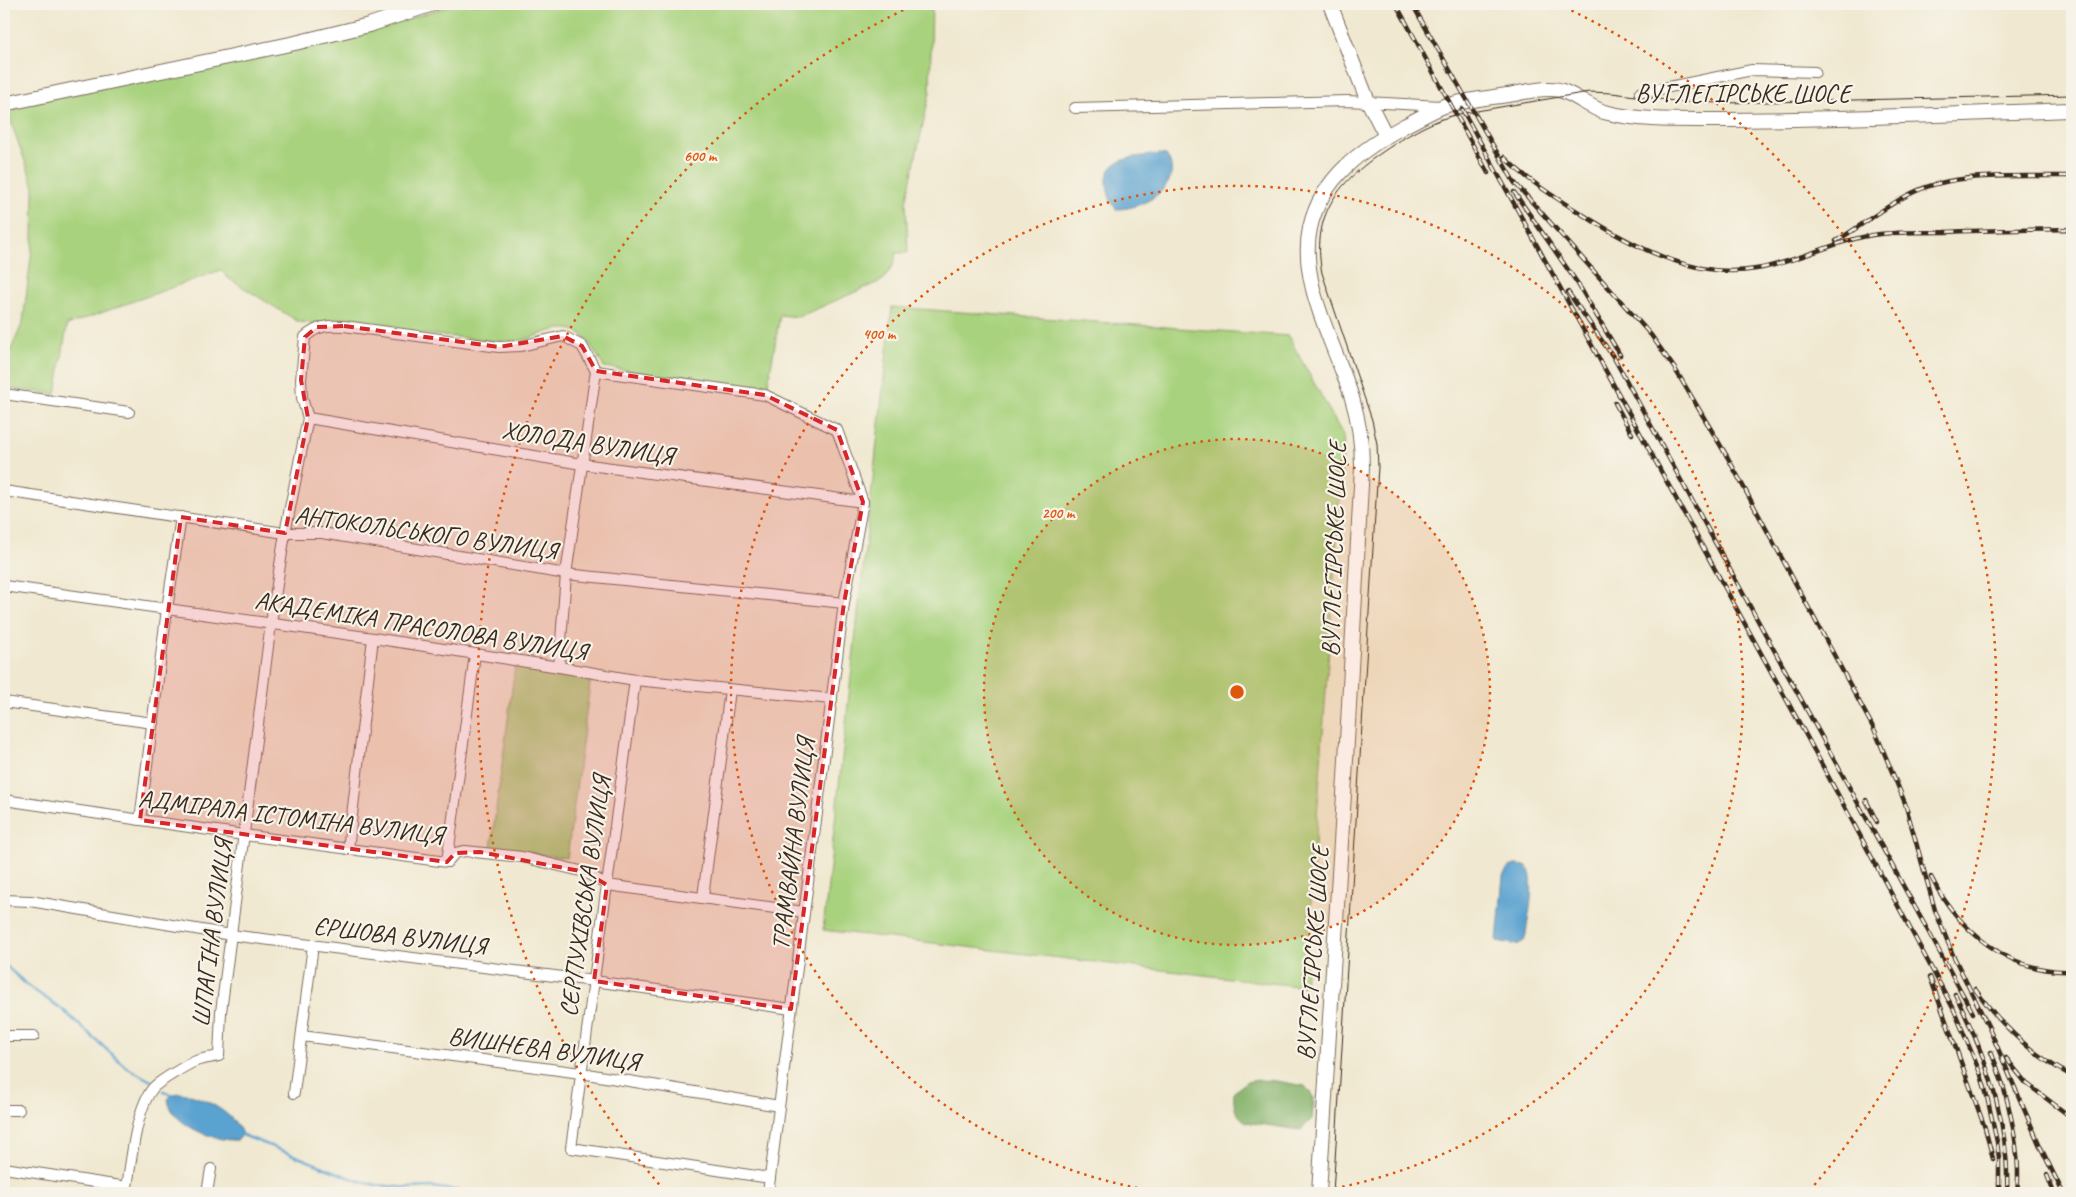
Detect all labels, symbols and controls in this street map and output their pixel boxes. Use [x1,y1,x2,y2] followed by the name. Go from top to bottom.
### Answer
[1635,78,1854,110] street label: ВУГЛЕГІРСЬКЕ ШОСЕ
[684,147,718,166] text: 600 m
[863,325,897,344] text: 400 m
[500,414,680,473] street label: ХОЛОДА ВУЛИЦЯ
[1314,438,1354,657] street label: ВУГЛЕГІРСЬКЕ ШОСЕ
[293,499,563,568] street label: АНТОКОЛЬСЬКОГО ВУЛИЦЯ
[1042,504,1076,523] text: 200 m
[253,584,593,669] street label: АКАДЕМІКА ПРАСОЛОВА ВУЛИЦЯ
[1228,683,1246,701] centre of rings
[764,732,822,952] street label: ТРАМВАЙНА ВУЛИЦЯ
[552,770,618,1019] street label: СЕРПУХІВСЬКА ВУЛИЦЯ
[137,782,449,852] street label: АДМІРАЛА ІСТОМІНА ВУЛИЦЯ
[185,833,240,1029] street label: ШПАГІНА ВУЛИЦЯ
[1290,841,1337,1061] street label: ВУГЛЕГІРСЬКЕ ШОСЕ
[312,910,492,963] street label: ЄРШОВА ВУЛИЦЯ
[446,1020,645,1079] street label: ВИШНЕВА ВУЛИЦЯ

